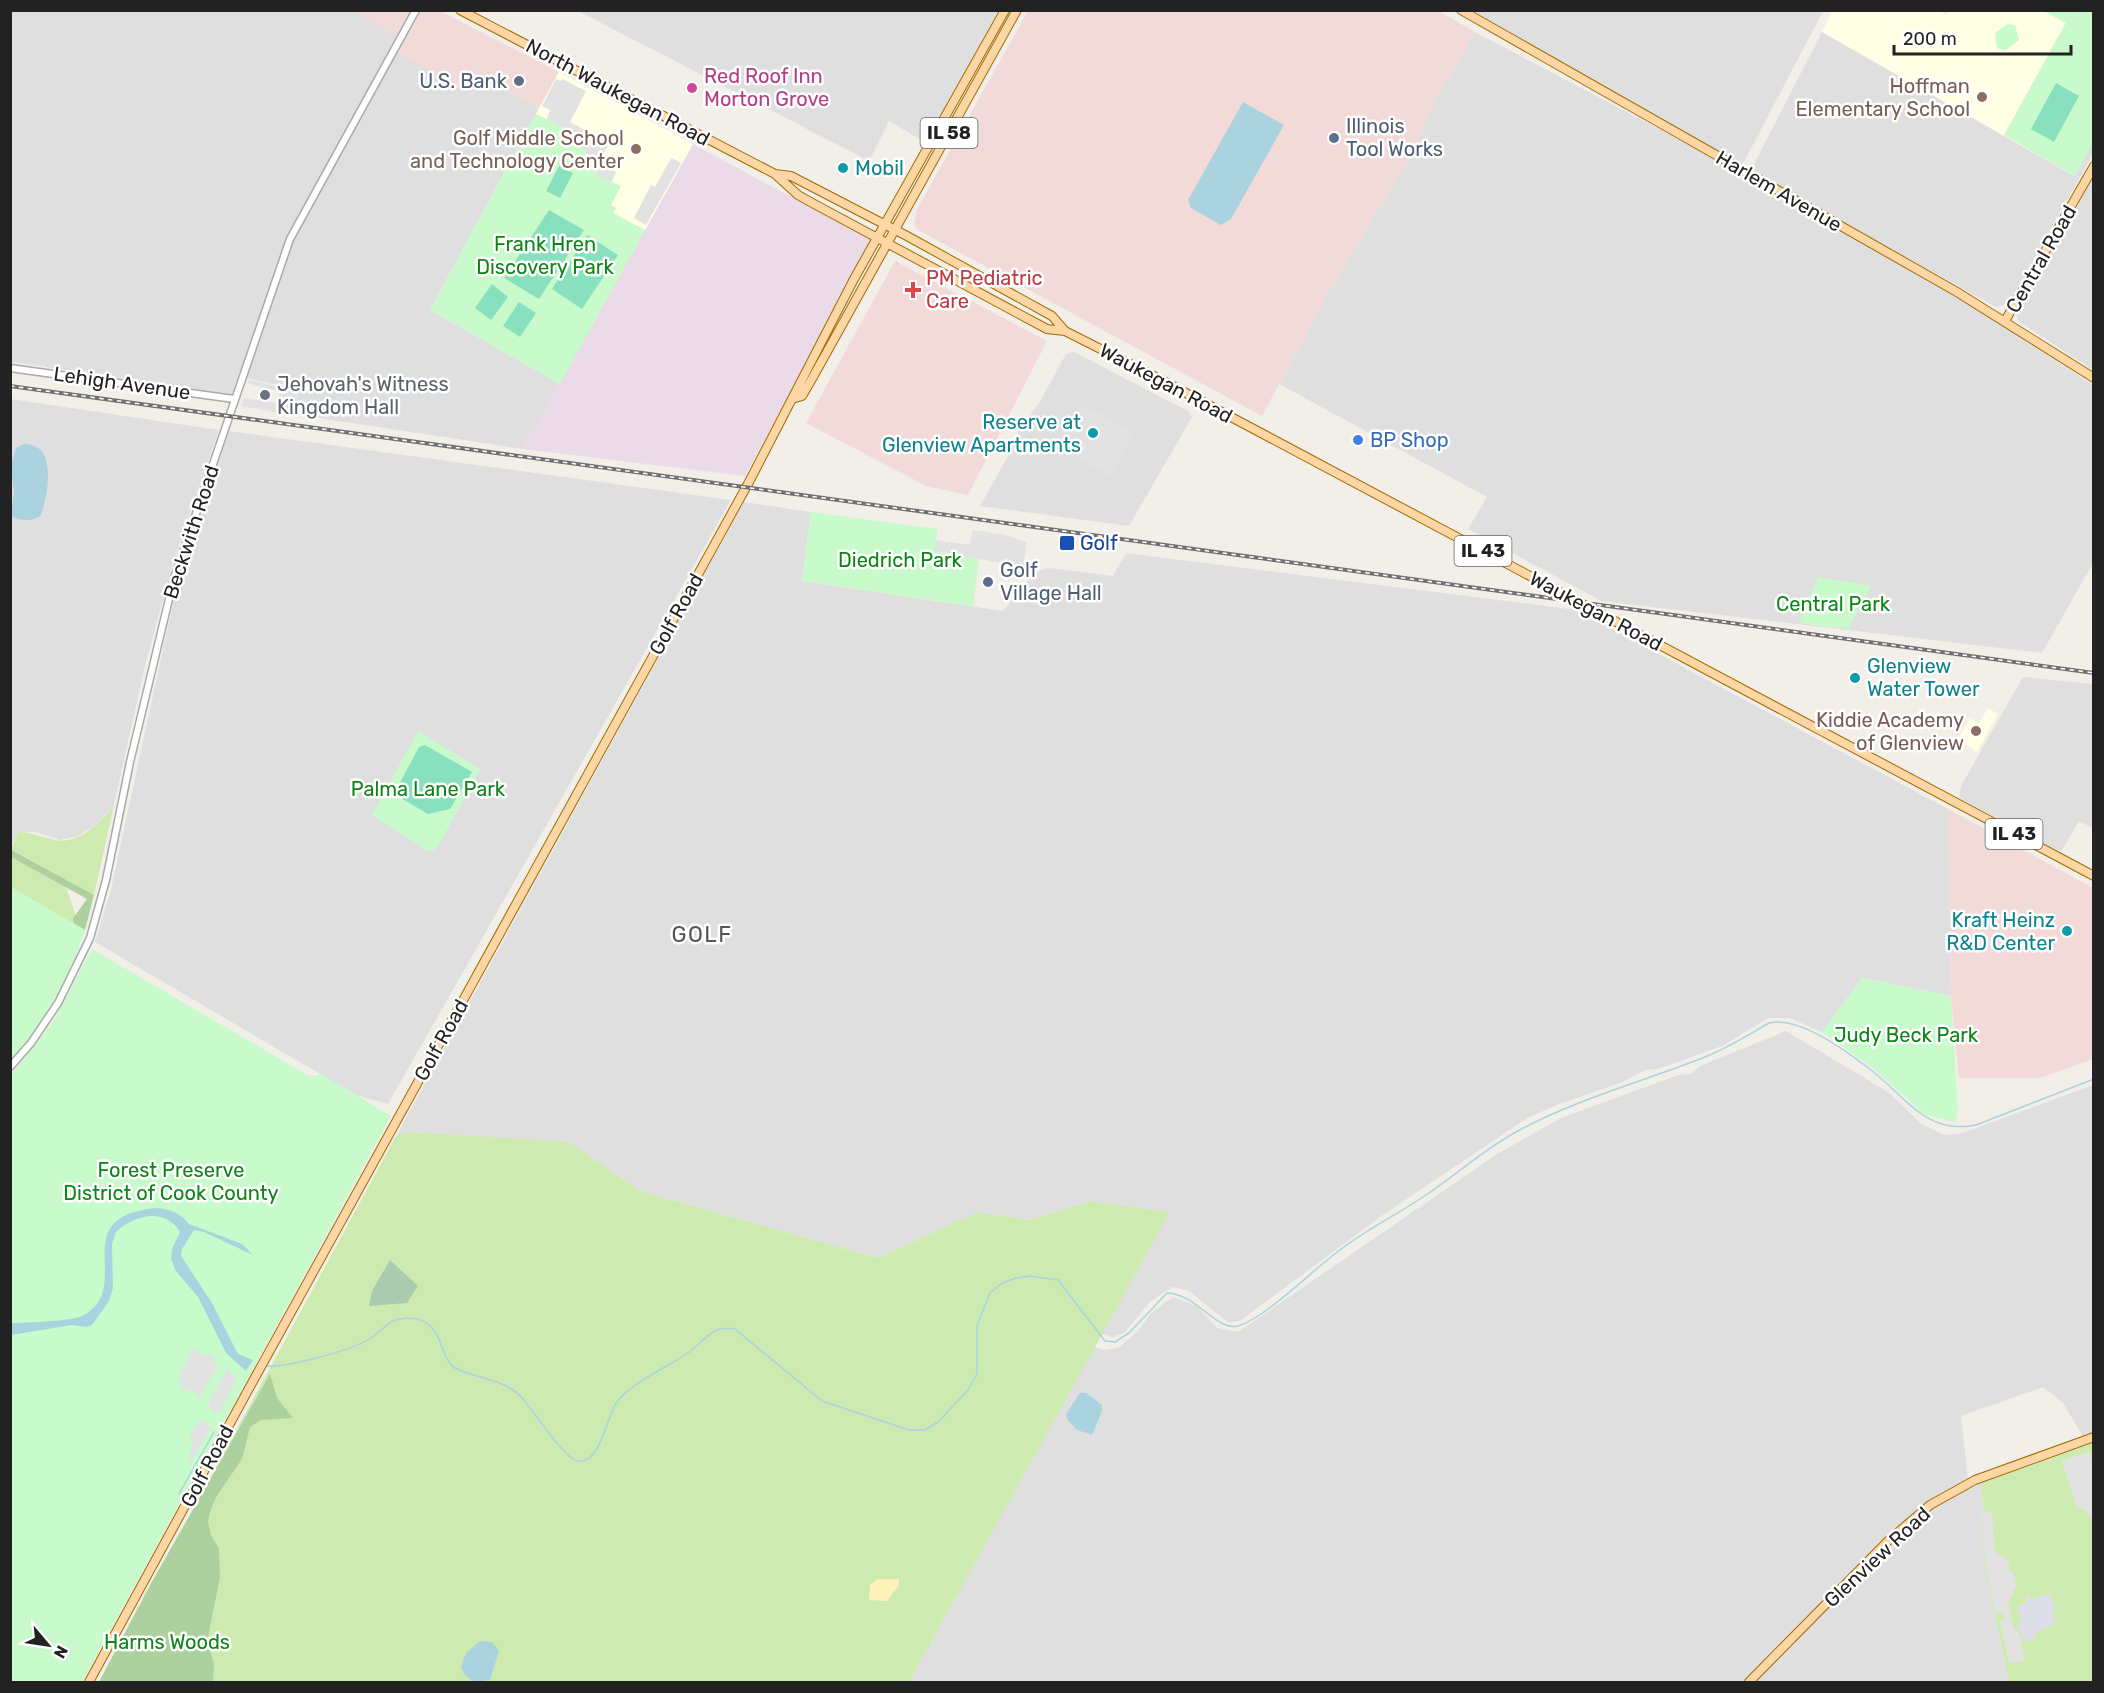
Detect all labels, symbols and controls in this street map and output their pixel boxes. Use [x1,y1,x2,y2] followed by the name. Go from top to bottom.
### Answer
[1894,18,2071,56] scale bar
[1903,28,1957,50] text: 200 m
[522,33,714,151] street label: North Waukegan Road
[704,64,829,111] place label: Red Roof Inn Morton Grove
[419,69,508,93] place label: U.S. Bank
[512,74,526,88] marker: U.S. Bank
[1796,74,1970,121] place label: Hoffman Elementary School
[685,81,699,95] marker: Red Roof Inn Morton Grove
[1975,90,1989,104] marker: Hoffman Elementary School
[1346,114,1443,161] place label: Illinois Tool Works
[920,118,978,148] road number: IL 58
[410,126,624,173] place label: Golf Middle School and Technology Center
[1327,131,1341,145] marker: Illinois Tool Works
[629,142,643,156] marker: Golf Middle School and Technology Center
[1712,145,1846,237] street label: Harlem Avenue
[855,156,904,180] place label: Mobil
[836,161,850,175] marker: Mobil
[2001,201,2081,317] street label: Central Road
[476,232,614,279] park label: Frank Hren Discovery Park
[926,266,1043,313] place label: PM Pediatric Care
[904,281,922,299] marker: PM Pediatric Care
[1095,338,1237,428] street label: Waukegan Road
[52,362,192,404] street label: Lehigh Avenue
[277,372,449,419] place label: Jehovah's Witness Kingdom Hall
[258,388,272,402] marker: Jehovah's Witness Kingdom Hall
[882,410,1081,457] place label: Reserve at Glenview Apartments
[1086,426,1100,440] marker: Reserve at Glenview Apartments
[1370,428,1449,452] place label: BP Shop
[1351,433,1365,447] marker: BP Shop
[158,462,224,602] street label: Beckwith Road
[1080,531,1118,555] place label: Golf
[1058,534,1076,552] marker: Golf
[1454,536,1512,566] road number: IL 43
[838,548,963,572] park label: Diedrich Park
[1000,558,1102,605] place label: Golf Village Hall
[1525,566,1667,656] street label: Waukegan Road
[644,569,708,659] street label: Golf Road
[981,575,995,589] marker: Golf Village Hall
[1776,592,1891,616] park label: Central Park
[1867,654,1980,701] place label: Glenview Water Tower
[1848,671,1862,685] marker: Glenview Water Tower
[1816,708,1964,755] place label: Kiddie Academy of Glenview
[1969,724,1983,738] marker: Kiddie Academy of Glenview
[351,777,506,801] park label: Palma Lane Park
[1986,819,2042,849] road number: IL 43
[1946,908,2055,955] place label: Kraft Heinz R&D Center
[671,921,733,948] district label: GOLF
[2060,924,2074,938] marker: Kraft Heinz R&D Center
[409,995,473,1085] street label: Golf Road
[1834,1023,1979,1047] park label: Judy Beck Park
[63,1158,279,1205] park label: Forest Preserve District of Cook County
[175,1421,239,1511] street label: Golf Road
[1819,1502,1935,1612] street label: Glenview Road
[18,1615,78,1675] north arrow
[104,1630,230,1654] park label: Harms Woods
[50,1642,72,1662] text: N

